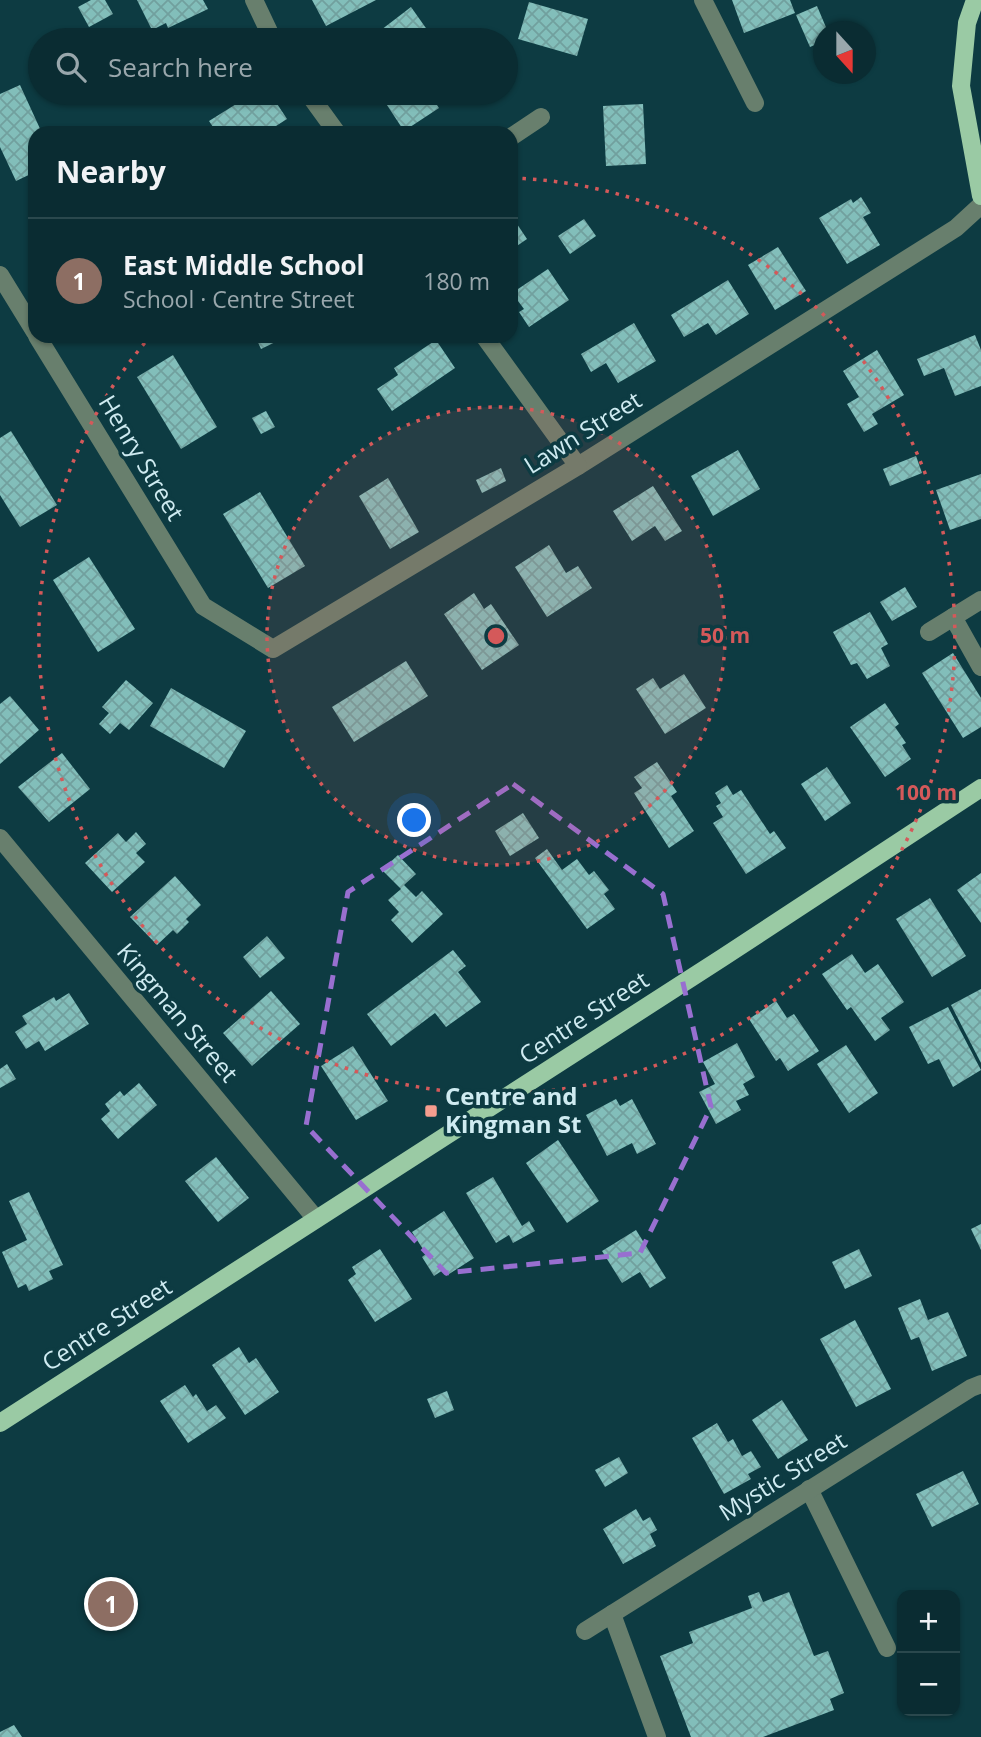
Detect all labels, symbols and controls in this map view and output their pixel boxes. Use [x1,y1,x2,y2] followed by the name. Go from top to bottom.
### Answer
[813,21,876,84] north arrow
[28,28,518,105] search box
[52,48,90,86] icon: search
[108,49,253,85] text: Search here
[56,151,166,192] text: Nearby
[123,247,365,283] text: East Middle School
[72,265,86,297] text: 1
[423,265,490,297] text: 180 m
[123,283,354,315] text: School · Centre Street
[517,383,647,481] street label: Lawn Street
[92,388,193,526] street label: Henry Street
[700,621,750,649] text: 50 m
[484,624,508,648] centre of rings
[895,778,957,806] text: 100 m
[397,803,431,837] your location
[110,936,246,1089] street label: Kingman Street
[512,962,654,1071] street label: Centre Street
[445,1079,581,1140] place label: Centre and Kingman St
[423,1103,439,1119] marker: Centre and Kingman St
[35,1269,177,1378] street label: Centre Street
[712,1423,852,1528] street label: Mystic Street
[88,1578,134,1630] pin: 1
[897,1590,960,1716] map controls
[897,1590,960,1653] button: +
[897,1653,960,1716] button: −

